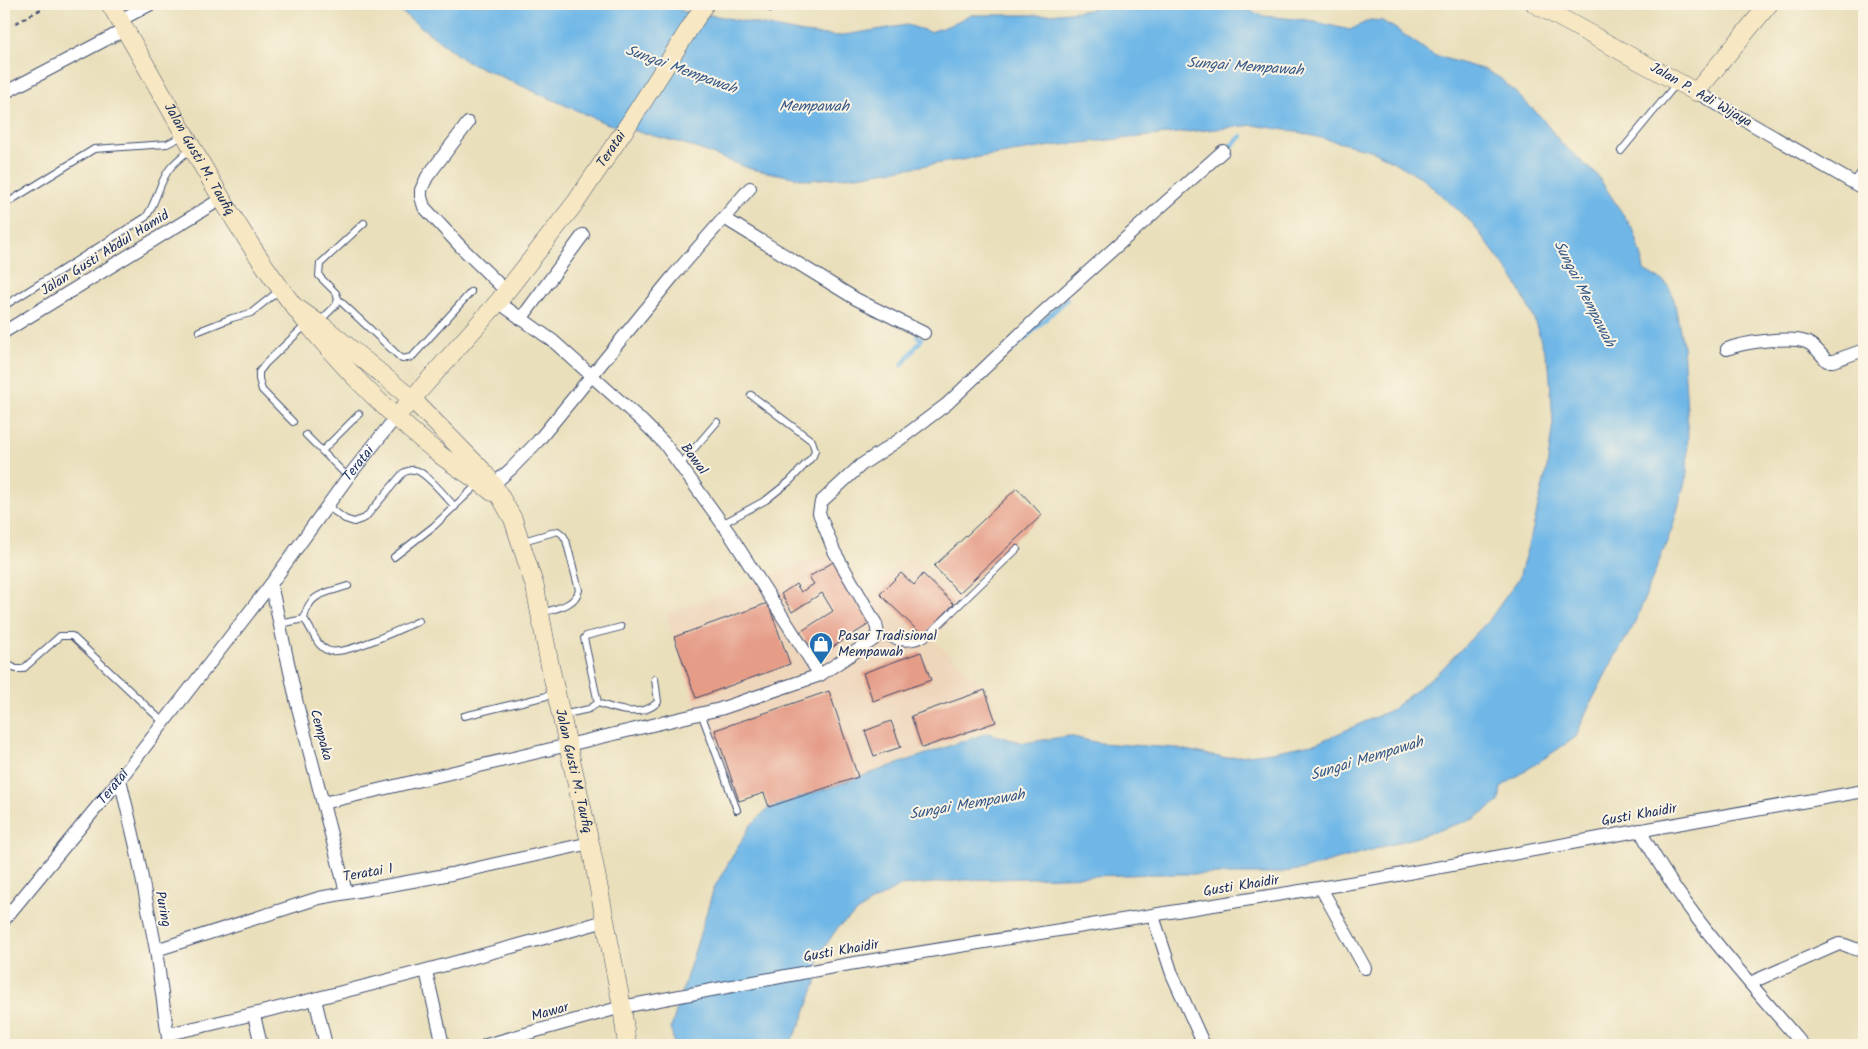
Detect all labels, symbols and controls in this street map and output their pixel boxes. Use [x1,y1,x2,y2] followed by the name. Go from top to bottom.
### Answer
[622,39,742,102] water label: Sungai Mempawah
[1186,51,1306,83] water label: Sungai Mempawah
[1646,57,1756,133] street label: Jalan P. Adi Wijaya
[779,95,851,119] water label: Mempawah
[158,99,241,220] street label: Jalan Gusti M. Taufiq
[591,126,632,172] street label: Teratai
[36,204,174,302] street label: Jalan Gusti Abdul Hamid
[1547,237,1622,353] water label: Sungai Mempawah
[675,438,713,480] street label: Bawal
[337,441,380,486] street label: Teratai
[838,625,938,663] place label: Pasar Tradisional Mempawah
[808,631,834,665] shop icon: Pasar Tradisional Mempawah
[304,707,338,763] street label: Cempaka
[549,707,598,836] street label: Jalan Gusti M. Taufiq
[1308,730,1428,788] water label: Sungai Mempawah
[92,764,135,810] street label: Teratai
[907,783,1029,827] water label: Sungai Mempawah
[1600,797,1680,832] street label: Gusti Khaidir
[341,858,395,888] street label: Teratai 1
[1202,869,1282,903] street label: Gusti Khaidir
[149,889,177,929] street label: Puring
[802,933,882,968] street label: Gusti Khaidir
[529,996,573,1028] street label: Mawar

